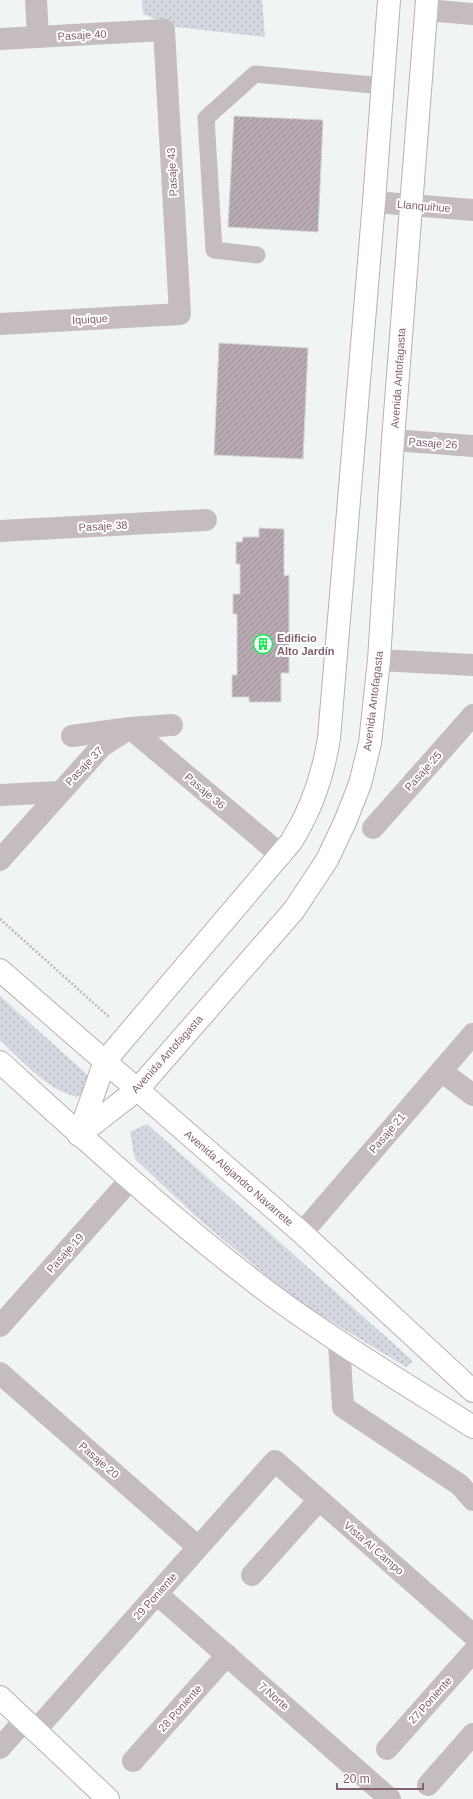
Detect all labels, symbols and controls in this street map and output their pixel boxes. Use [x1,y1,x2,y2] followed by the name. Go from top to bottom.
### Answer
[57,28,107,42] street label: Pasaje 40
[165,147,179,197] street label: Pasaje 43
[397,198,451,214] street label: Llanquihue
[72,312,108,326] street label: Iquique
[389,326,408,429] street label: Avenida Antofagasta
[408,435,458,451] street label: Pasaje 26
[78,519,128,533] street label: Pasaje 38
[277,632,335,657] place label: Edificio Alto Jardín
[252,633,274,655] building icon: Edificio Alto Jardín
[361,649,385,752] street label: Avenida Antofagasta
[63,744,105,788] street label: Pasaje 37
[402,749,444,793] street label: Pasaje 25
[182,771,228,811] street label: Pasaje 36
[129,1012,206,1095] street label: Avenida Antofagasta
[366,1111,408,1155] street label: Pasaje 21
[182,1128,296,1228] street label: Avenida Alejandro Navarrete
[44,1231,86,1275] street label: Pasaje 19
[77,1439,121,1481] street label: Pasaje 20
[342,1519,406,1577] street label: Vista Al Campo
[131,1570,179,1622] street label: 29 Poniente
[406,1674,454,1726] street label: 27 Poniente
[256,1680,292,1712] street label: 7 Norte
[156,1682,204,1734] street label: 28 Poniente
[337,1765,423,1791] scale bar
[343,1772,370,1786] text: 20 m

